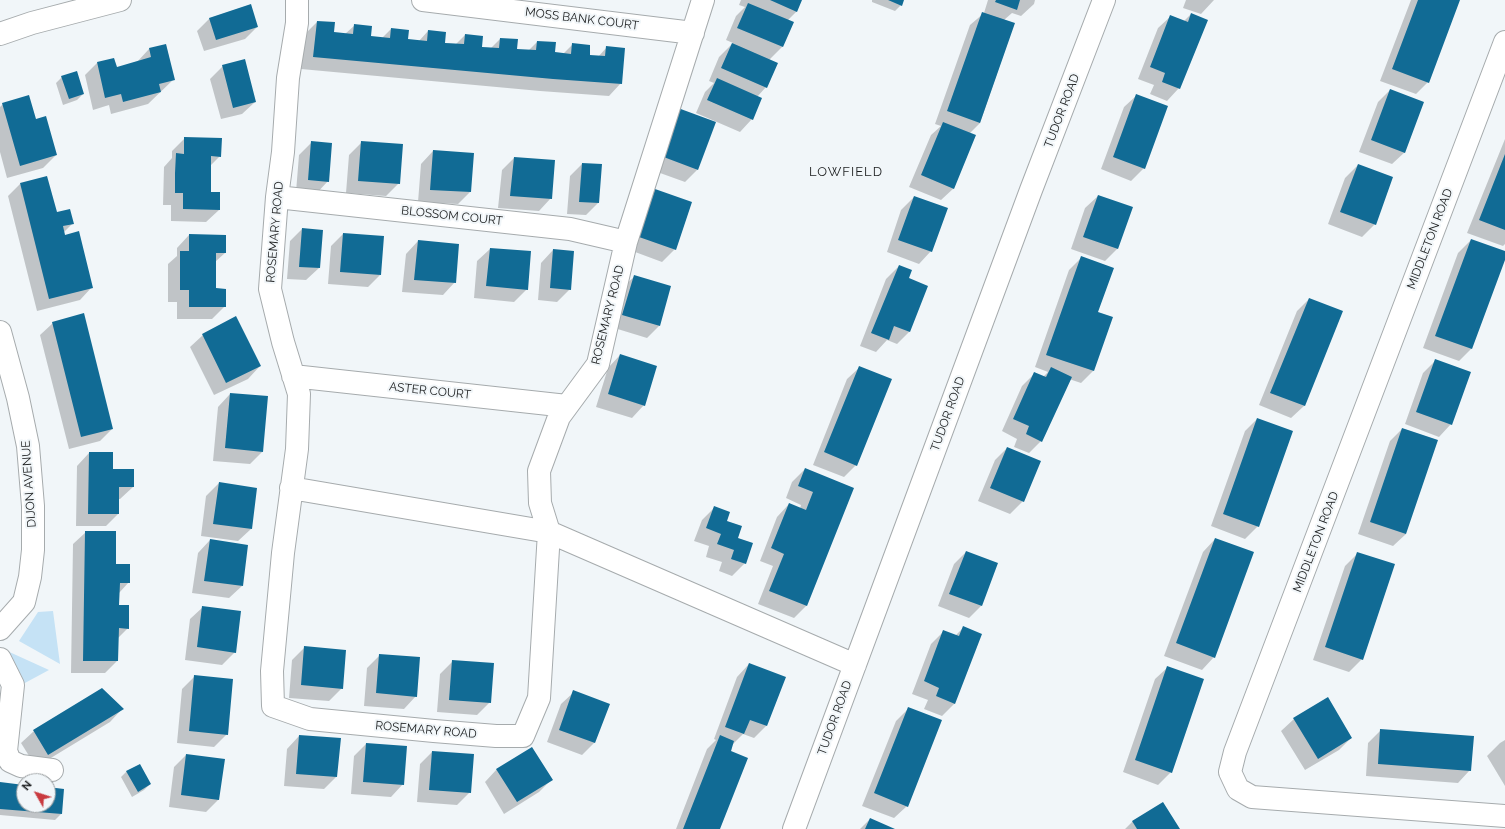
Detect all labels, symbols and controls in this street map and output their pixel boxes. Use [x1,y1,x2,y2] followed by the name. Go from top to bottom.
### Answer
[524,5,640,33] street label: MOSS BANK COURT
[1041,72,1083,150] street label: TUDOR ROAD
[809,164,883,180] district label: LOWFIELD
[263,181,287,283] street label: ROSEMARY ROAD
[1404,187,1456,291] street label: MIDDLETON ROAD
[400,204,504,228] street label: BLOSSOM COURT
[589,264,627,366] street label: ROSEMARY ROAD
[928,375,968,453] street label: TUDOR ROAD
[388,380,472,402] street label: ASTER COURT
[19,440,39,528] street label: DIJON AVENUE
[1290,490,1342,594] street label: MIDDLETON ROAD
[815,679,855,757] street label: TUDOR ROAD
[375,718,477,742] street label: ROSEMARY ROAD
[16,773,56,813] north arrow
[19,778,35,793] text: N

